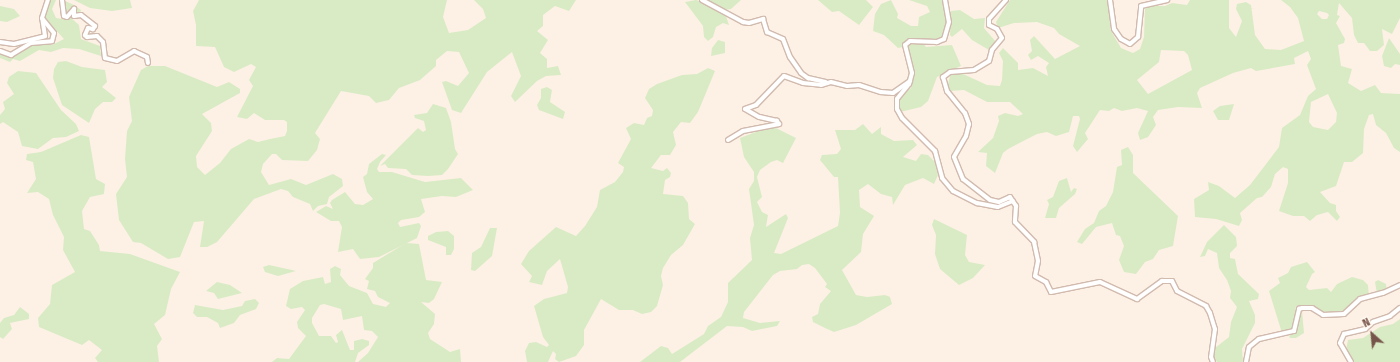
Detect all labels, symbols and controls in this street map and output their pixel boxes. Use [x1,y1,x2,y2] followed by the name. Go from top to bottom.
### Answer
[1352,314,1392,354] north arrow
[1360,316,1372,330] text: N

